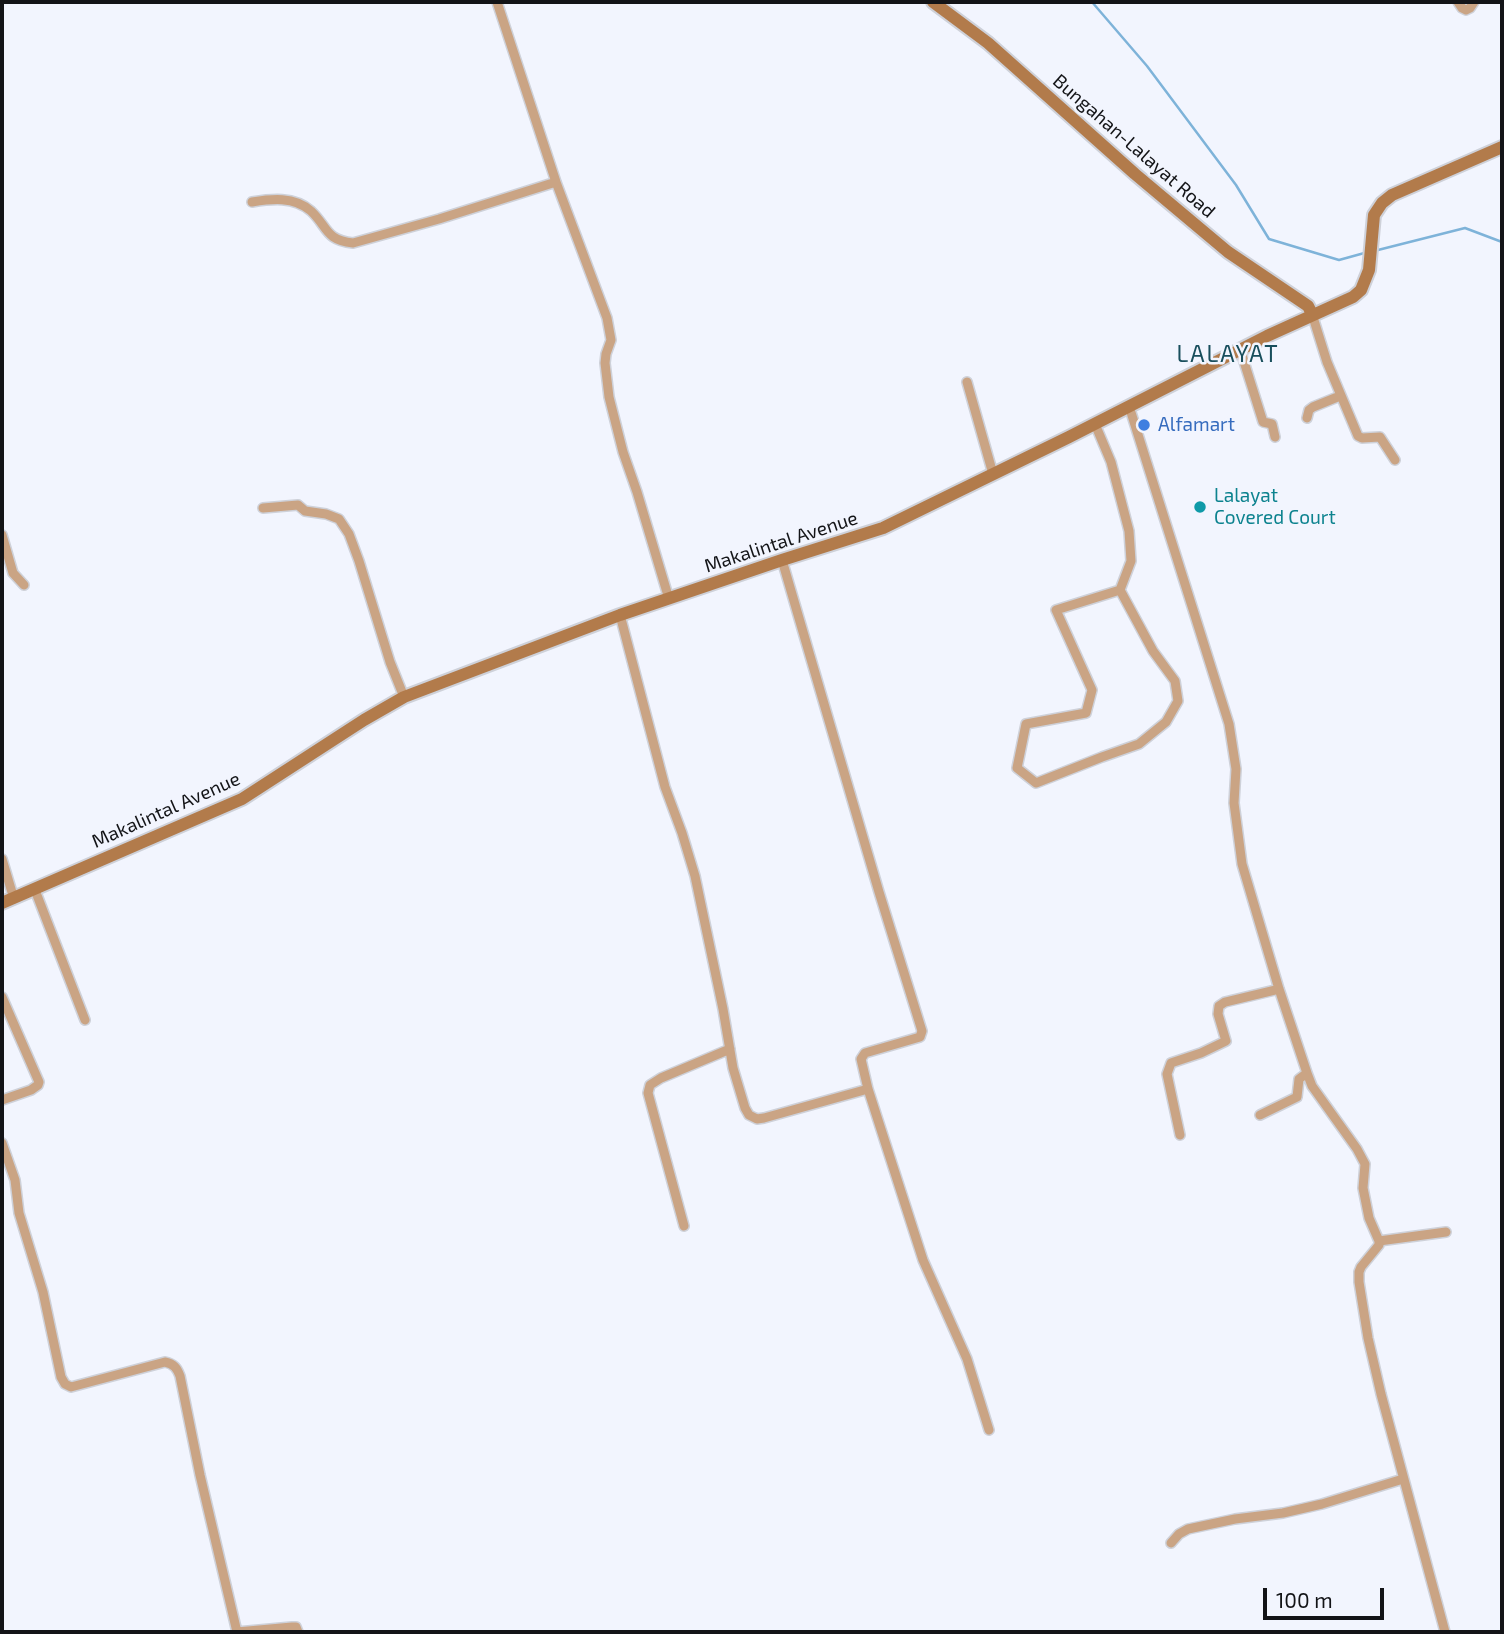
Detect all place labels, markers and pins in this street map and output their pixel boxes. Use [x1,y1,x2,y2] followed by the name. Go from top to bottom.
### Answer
[1158,414,1235,436] place label: Alfamart
[1136,417,1152,433] marker: Alfamart
[1214,485,1336,529] place label: Lalayat Covered Court
[1192,499,1208,515] marker: Lalayat Covered Court

